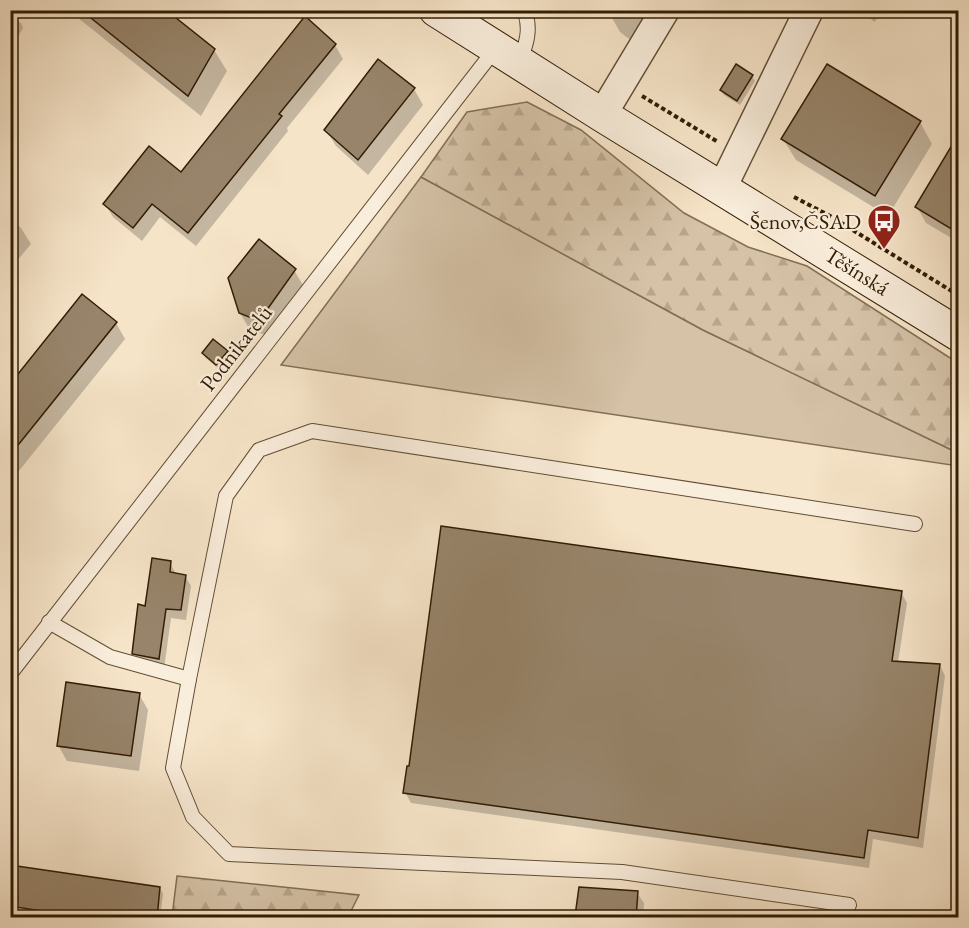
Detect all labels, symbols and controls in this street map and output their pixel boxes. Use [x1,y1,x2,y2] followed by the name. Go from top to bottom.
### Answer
[866,203,902,250] bus stop icon: Šenov,ČSAD
[750,207,861,236] place label: Šenov,ČSAD
[819,240,895,302] street label: Těšínská
[193,299,279,397] street label: Podnikatelů

